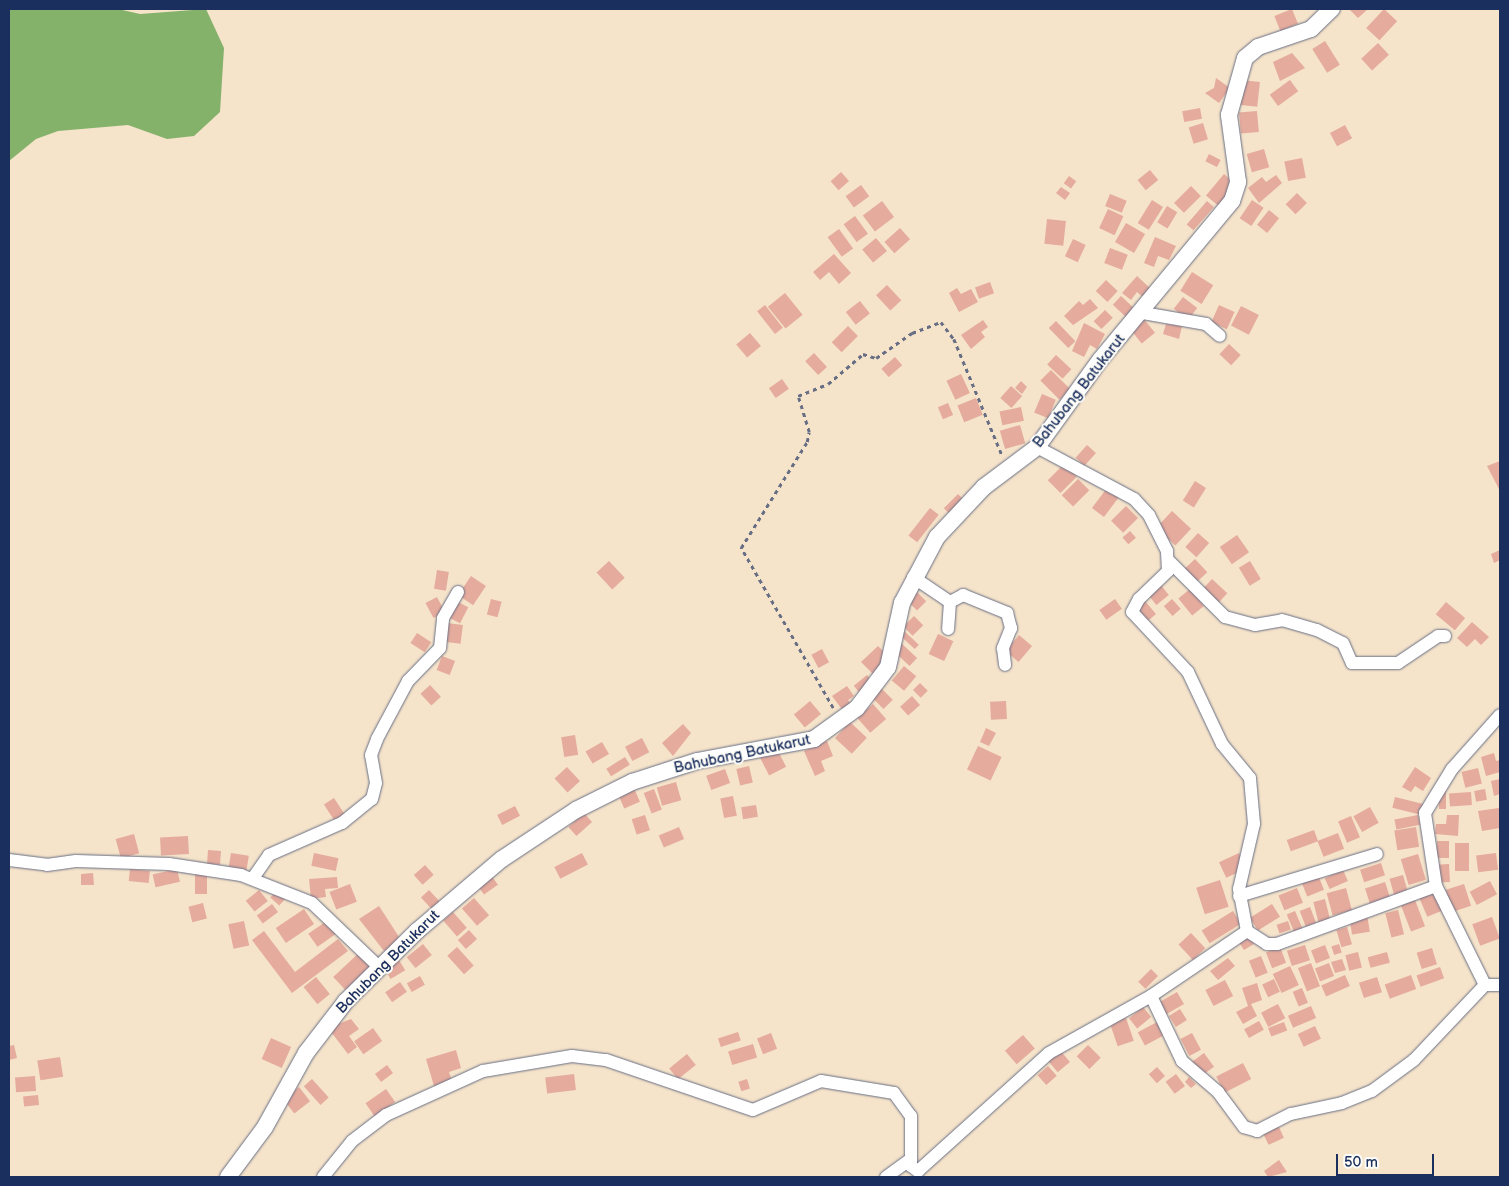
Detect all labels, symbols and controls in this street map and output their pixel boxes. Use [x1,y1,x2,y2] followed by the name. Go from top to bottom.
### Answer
[1029,331,1129,451] street label: Bahubang Batukarut
[672,731,812,777] street label: Bahubang Batukarut
[332,906,444,1018] street label: Bahubang Batukarut
[1339,1144,1436,1176] scale bar
[1344,1153,1378,1172] text: 50 m

